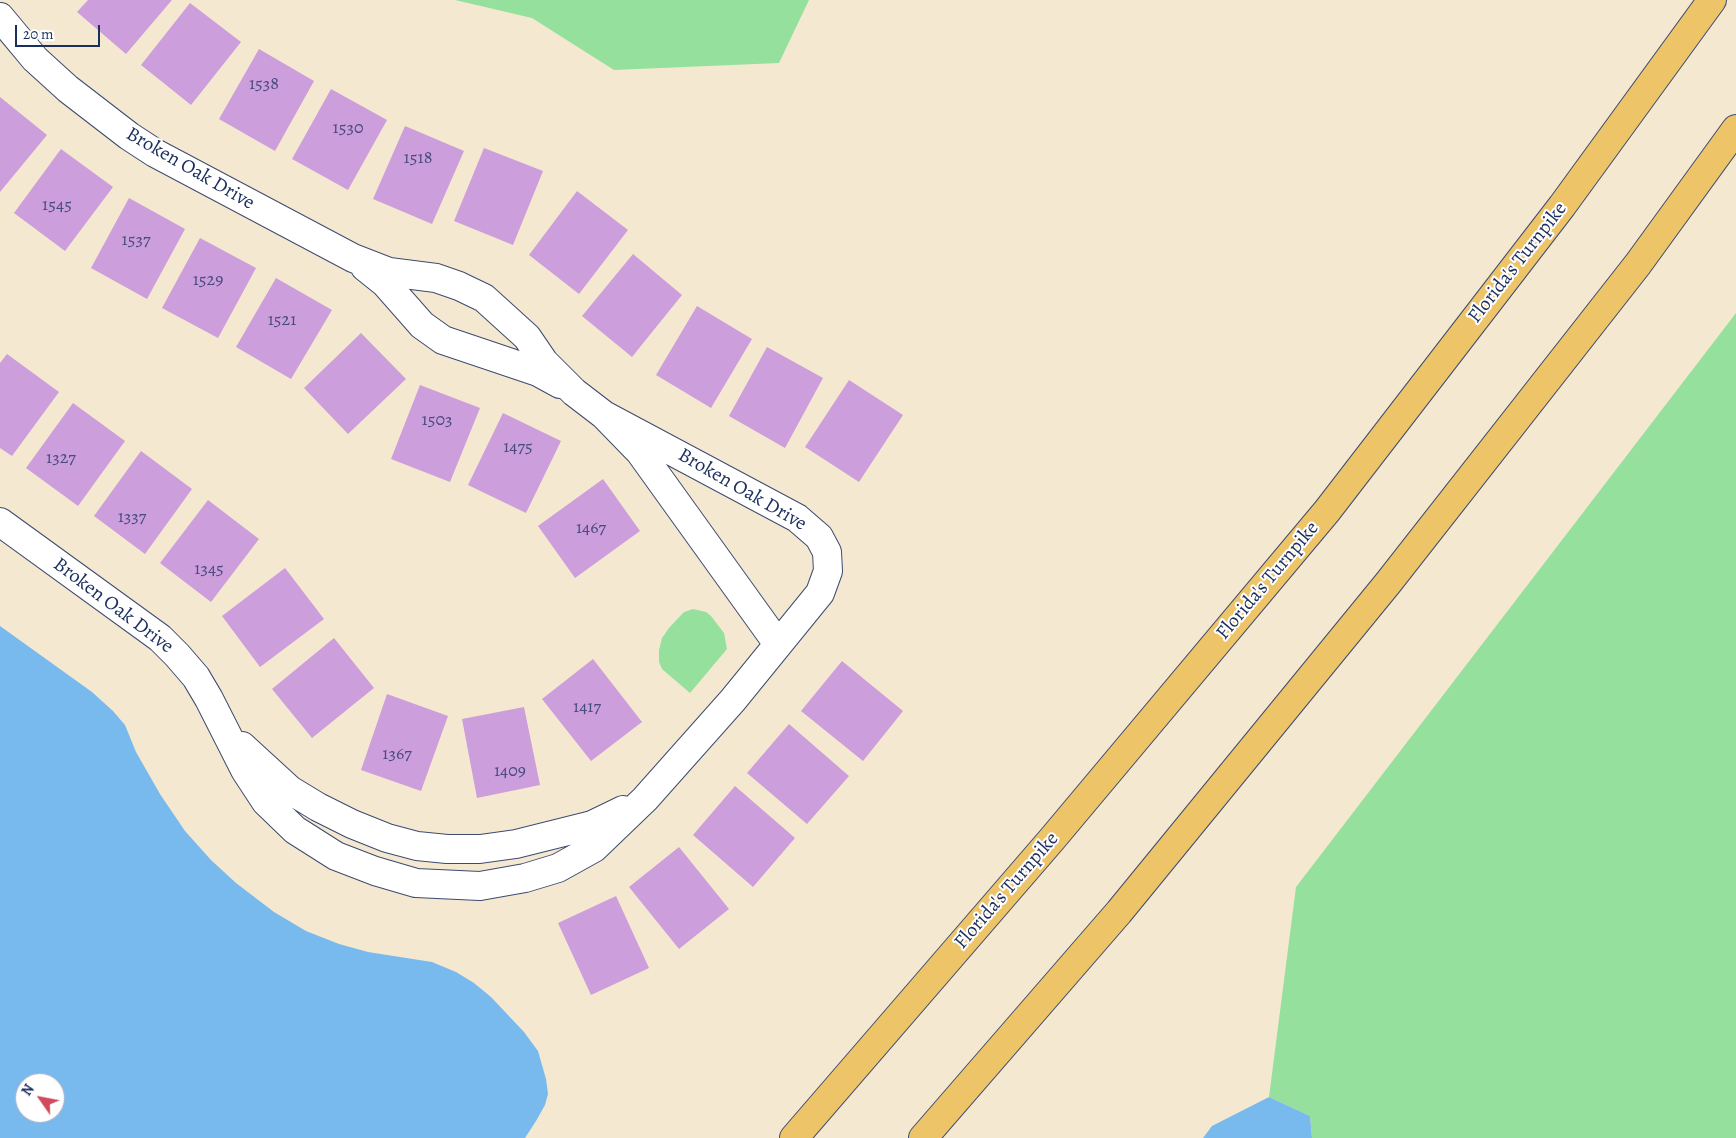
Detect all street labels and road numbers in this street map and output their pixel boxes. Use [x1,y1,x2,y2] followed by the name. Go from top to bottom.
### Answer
[121,122,259,216] street label: Broken Oak Drive
[1463,198,1573,328] street label: Florida's Turnpike
[673,443,811,537] street label: Broken Oak Drive
[1212,517,1324,645] street label: Florida's Turnpike
[48,553,178,659] street label: Broken Oak Drive
[950,828,1064,954] street label: Florida's Turnpike

